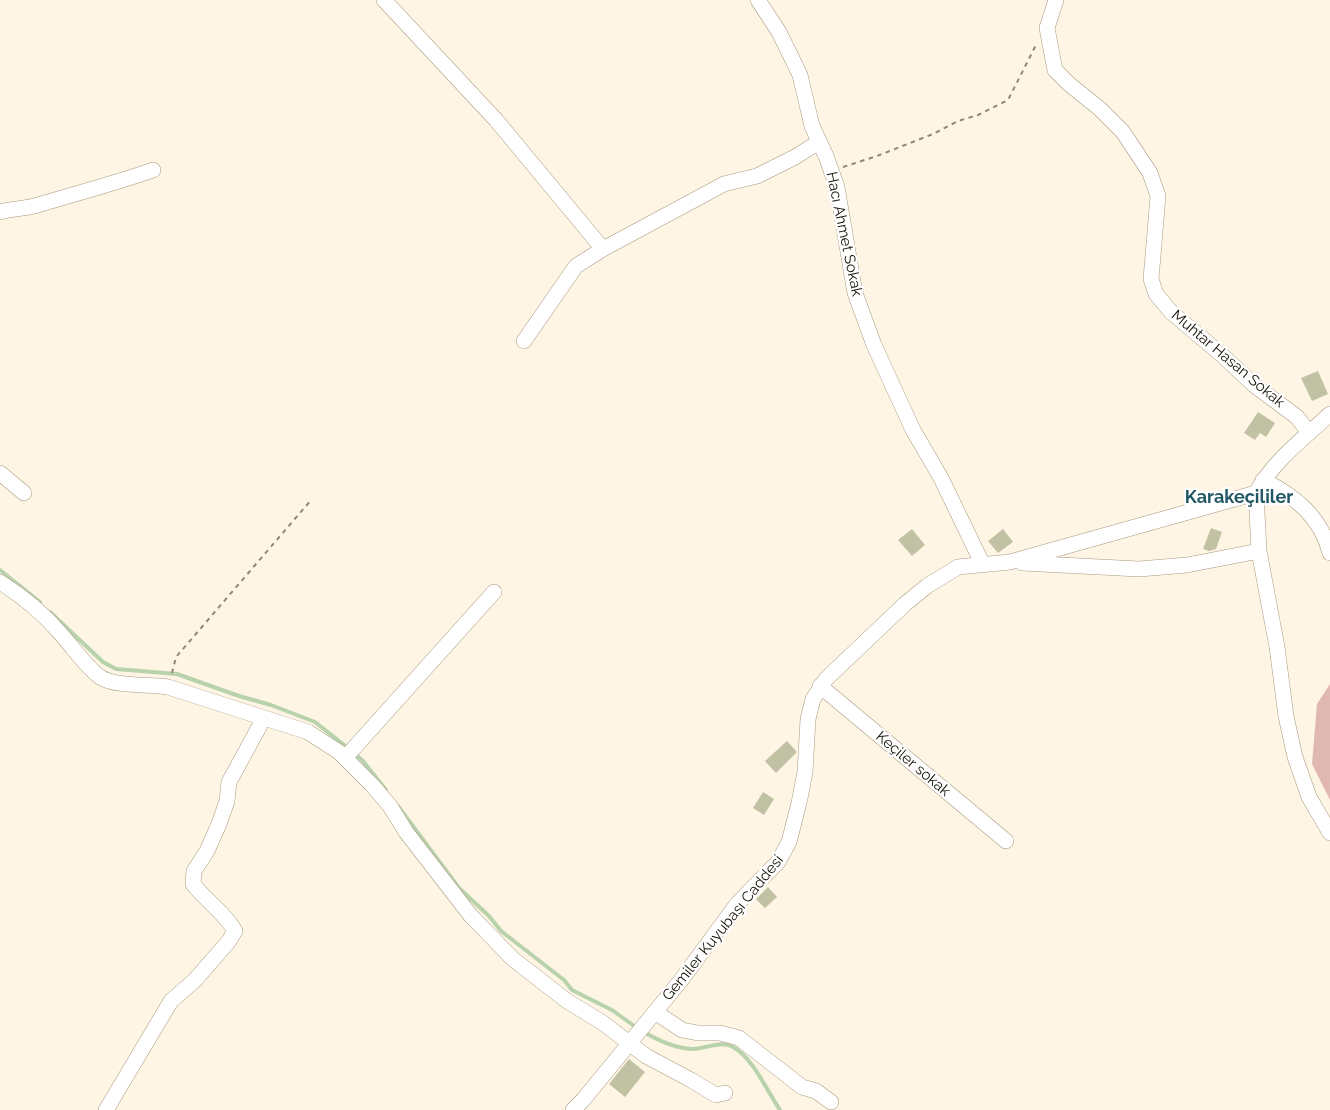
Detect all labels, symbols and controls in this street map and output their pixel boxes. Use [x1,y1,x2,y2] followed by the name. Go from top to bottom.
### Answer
[822,170,866,298] street label: Hacı Ahmet Sokak
[1168,306,1288,412] street label: Muhtar Hasan Sokak
[1185,487,1293,509] district label: Karakeçililer
[872,728,954,800] street label: Keçiler sokak
[659,852,787,1004] street label: Gemiler Kuyubaşı Caddesi

